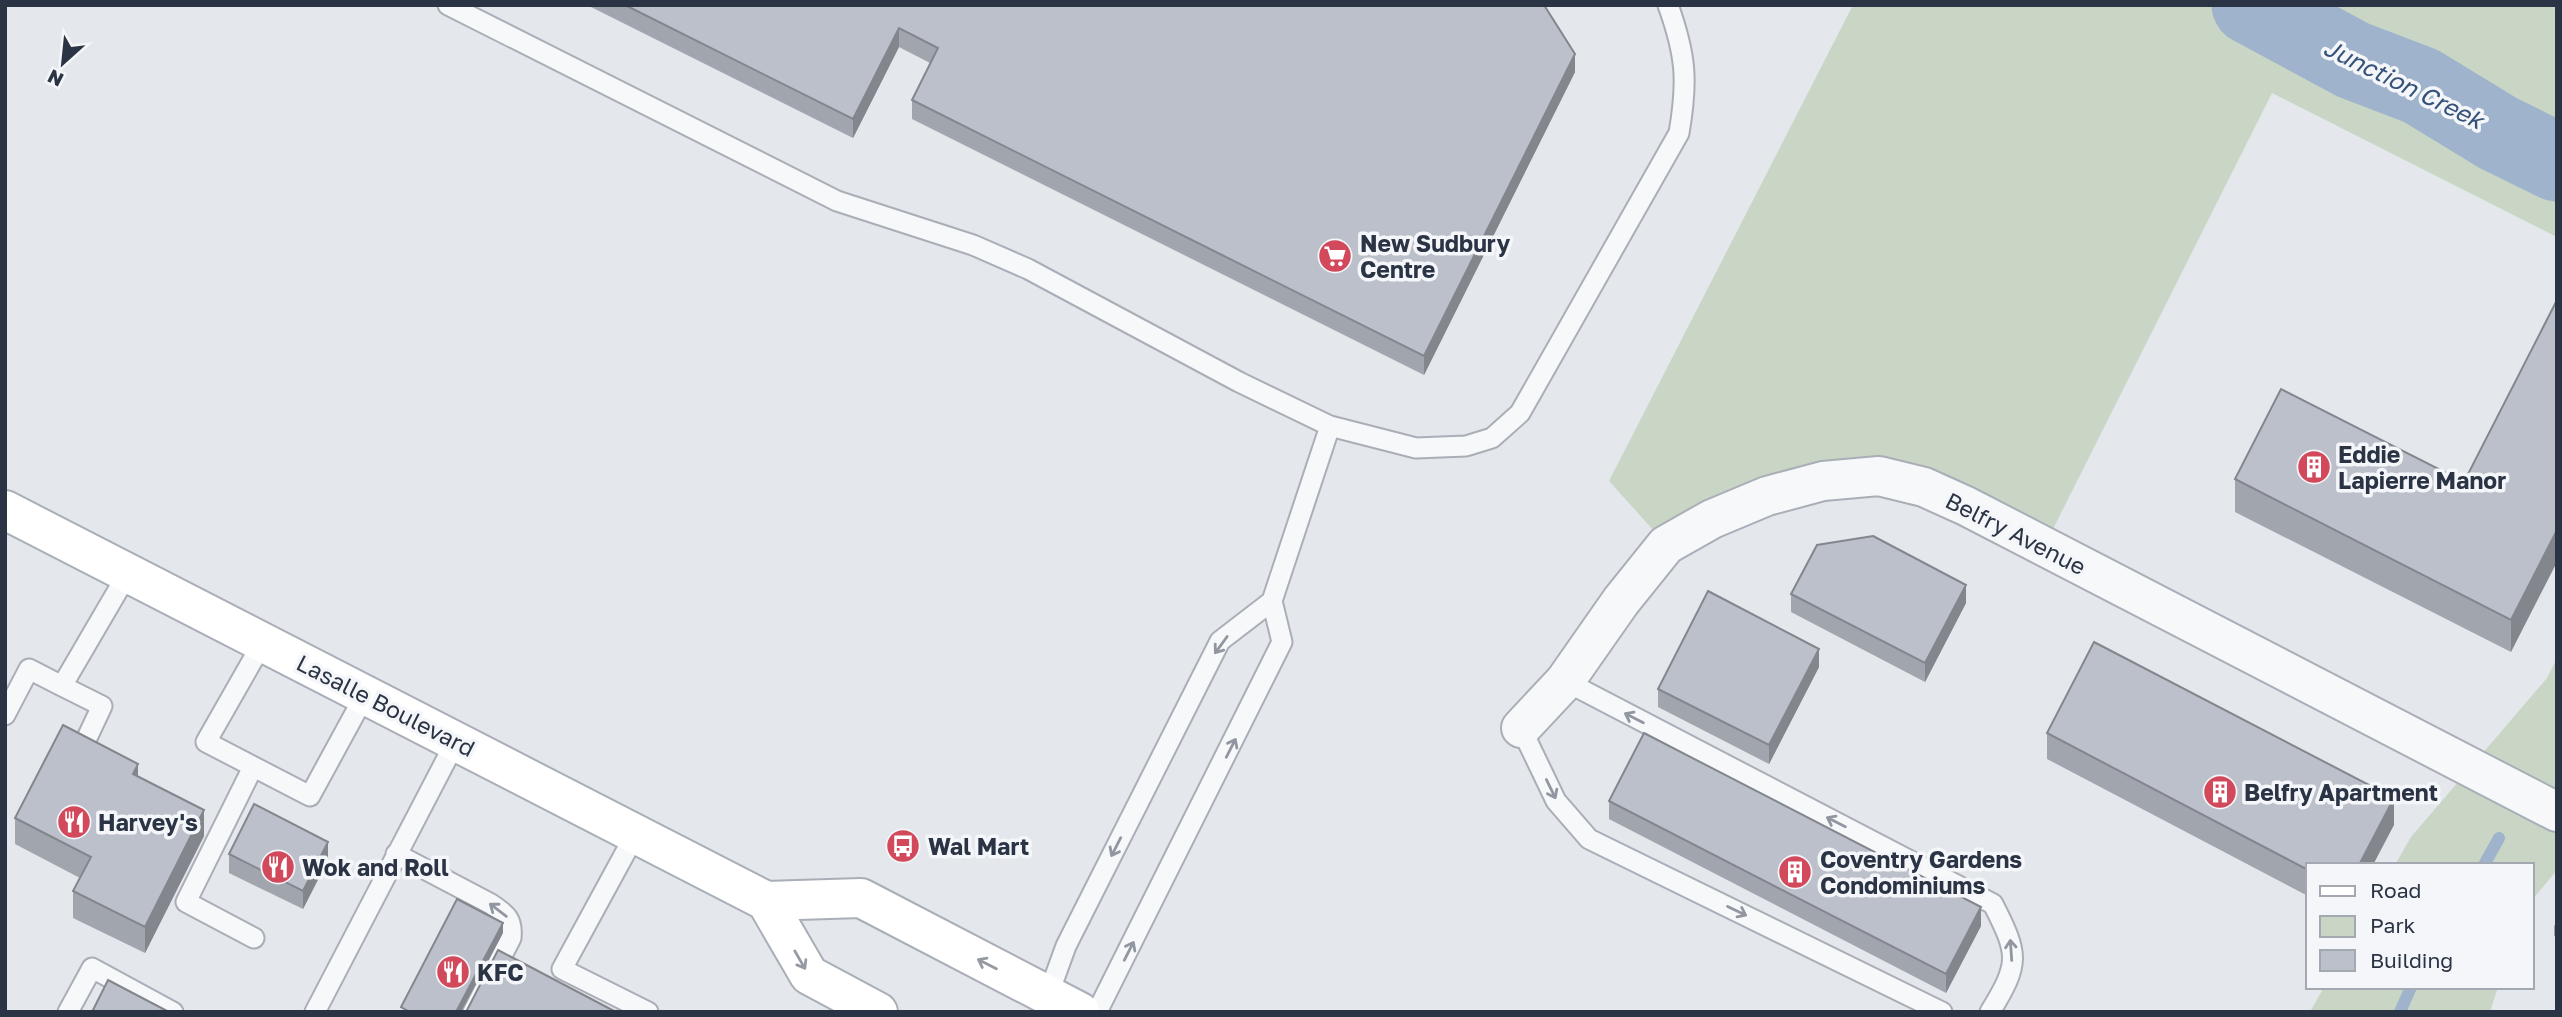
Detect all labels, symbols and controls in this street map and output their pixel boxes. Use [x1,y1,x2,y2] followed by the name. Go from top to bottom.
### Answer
[28,28,98,98] north arrow
[2320,32,2491,135] water label: Junction Creek
[43,65,67,92] text: N
[1360,229,1510,283] place label: New Sudbury Centre
[1316,237,1354,275] supermarket icon: New Sudbury Centre
[2338,440,2506,494] place label: Eddie Lapierre Manor
[2295,448,2333,486] building icon: Eddie Lapierre Manor
[1941,486,2091,580] street label: Belfry Avenue
[1214,635,1229,654] one-way arrow
[292,648,480,762] street label: Lasalle Boulevard
[1624,710,1645,724] one-way arrow
[1225,738,1239,759] one-way arrow
[2201,773,2239,811] building icon: Belfry Apartment
[1545,778,1558,799] one-way arrow
[2244,778,2438,806] place label: Belfry Apartment
[55,803,93,841] restaurant icon: Harvey's
[98,808,198,836] place label: Harvey's
[1826,815,1847,829] one-way arrow
[884,827,922,865] bus stop icon: Wal Mart
[928,832,1029,860] place label: Wal Mart
[1109,836,1123,856] one-way arrow
[1820,845,2022,899] place label: Coventry Gardens Condominiums
[259,848,297,886] restaurant icon: Wok and Roll
[302,853,449,881] place label: Wok and Roll
[1776,853,1814,891] building icon: Coventry Gardens Condominiums
[2306,863,2534,989] legend
[2370,877,2421,903] text: Road
[489,903,508,918] one-way arrow
[1726,905,1747,919] one-way arrow
[2370,912,2416,938] text: Park
[2004,939,2017,962] one-way arrow
[1123,942,1137,962] one-way arrow
[2370,947,2453,973] text: Building
[793,950,807,970] one-way arrow
[434,953,472,991] restaurant icon: KFC
[977,956,998,970] one-way arrow
[477,958,524,986] place label: KFC

